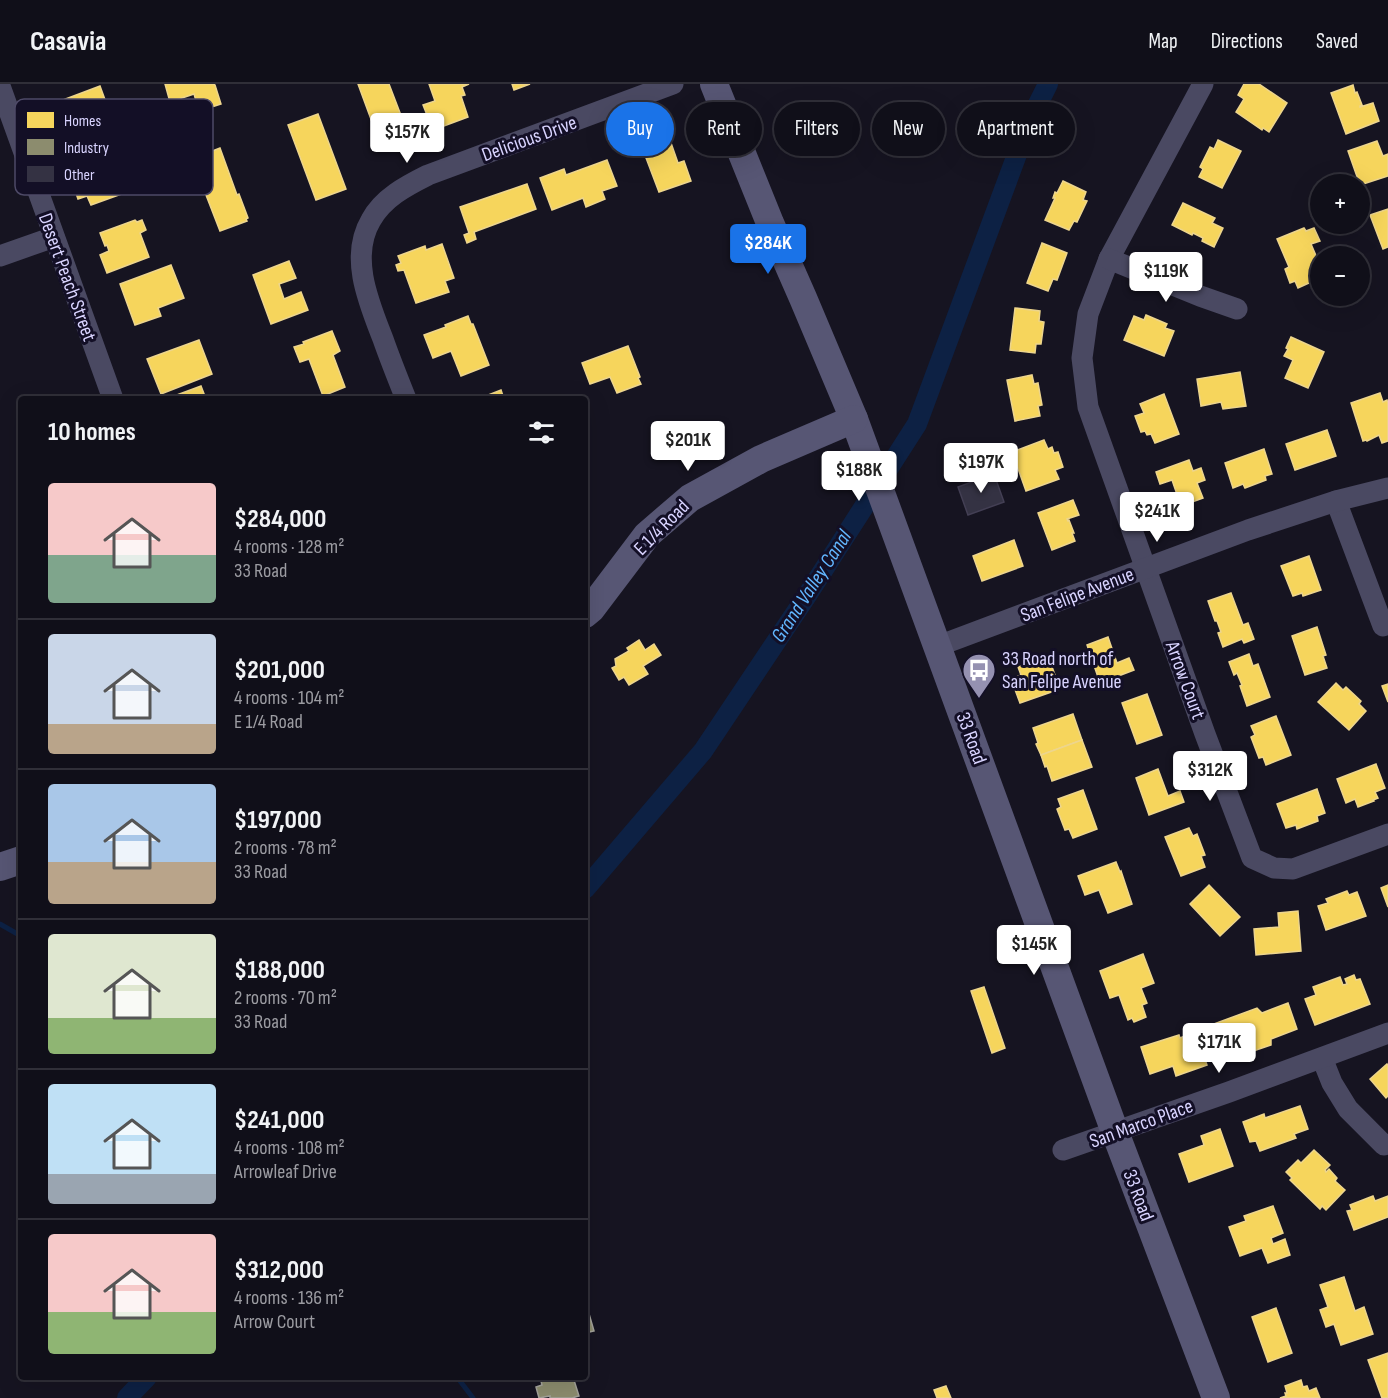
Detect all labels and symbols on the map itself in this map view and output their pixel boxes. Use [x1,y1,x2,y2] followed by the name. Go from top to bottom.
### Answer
[15,99,213,195] legend
[479,111,580,167] street label: Delicious Drive
[64,112,101,131] text: Homes
[365,113,449,164] pin: $157K
[64,139,109,158] text: Industry
[64,166,95,185] text: Other
[33,210,101,345] street label: Desert Peach Street
[726,224,810,275] pin: $284K
[1124,252,1208,303] pin: $119K
[646,421,730,472] pin: $201K
[939,443,1023,494] pin: $197K
[817,451,901,502] pin: $188K
[1115,492,1199,543] pin: $241K
[629,495,694,560] street label: E 1/4 Road
[766,525,858,647] water label: Grand Valley Canal
[1017,562,1137,628] street label: San Felipe Avenue
[1160,637,1210,722] street label: Arrow Court
[1002,647,1122,694] place label: 33 Road north of San Felipe Avenue
[961,652,997,699] bus stop icon: 33 Road north of San Felipe Avenue
[951,709,991,767] street label: 33 Road
[1168,751,1252,802] pin: $312K
[992,925,1076,976] pin: $145K
[1177,1023,1261,1074] pin: $171K
[1086,1094,1196,1154] street label: San Marco Place
[1117,1166,1159,1225] street label: 33 Road

